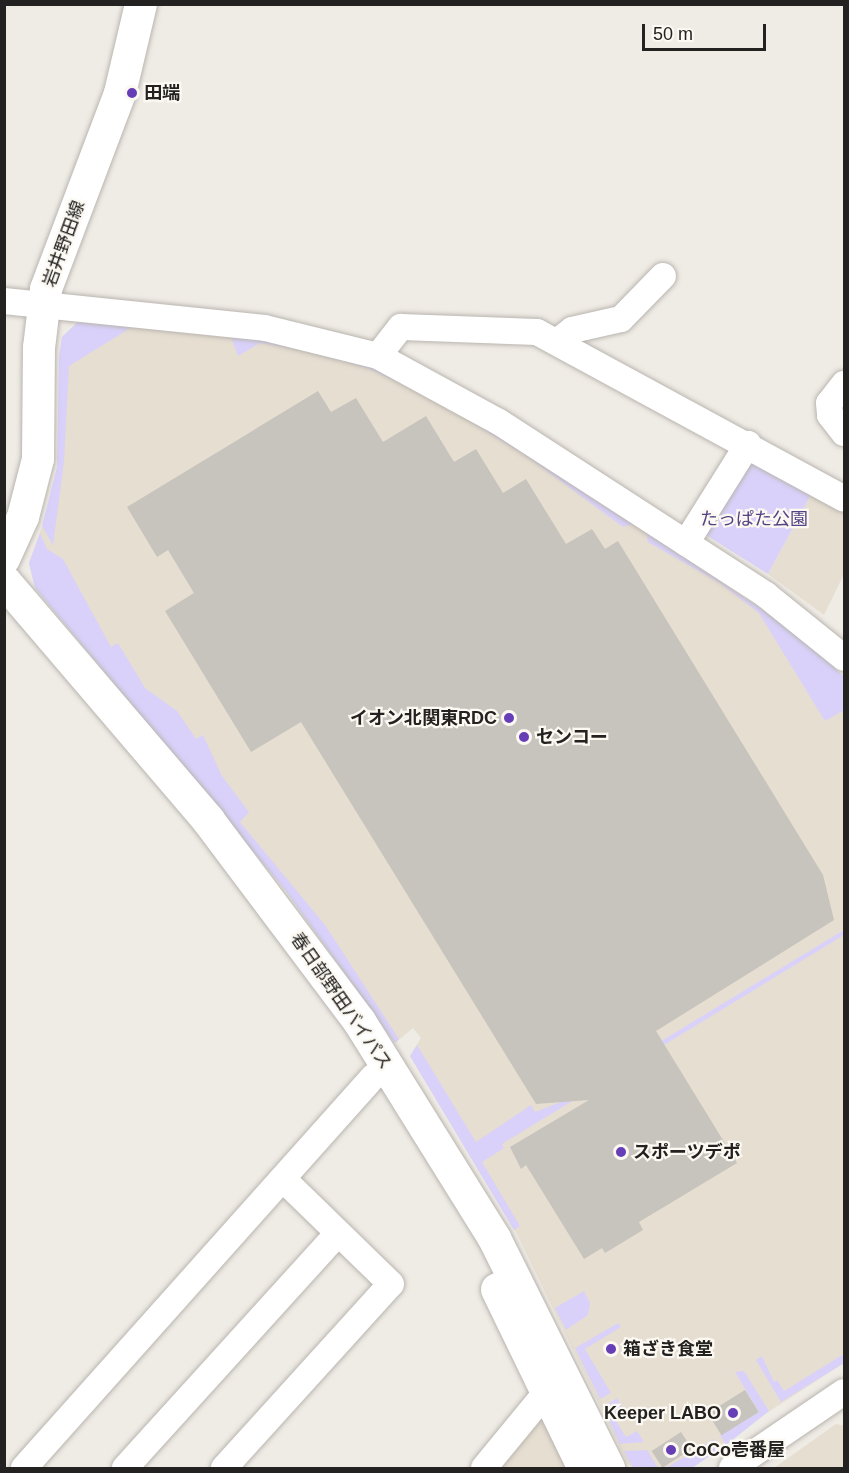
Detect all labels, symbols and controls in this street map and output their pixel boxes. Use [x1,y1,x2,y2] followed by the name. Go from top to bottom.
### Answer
[645,12,770,50] scale bar
[653,24,693,44] text: 50 m
[144,82,180,104] place label: 田端
[125,86,139,100] marker: 田端
[38,198,90,290] street label: 岩井野田線
[700,508,808,530] park label: たっぱた公園
[350,707,497,729] place label: イオン北関東RDC
[502,711,516,725] marker: イオン北関東RDC
[536,726,608,748] place label: センコー
[517,730,531,744] marker: センコー
[286,928,396,1074] street label: 春日部野田バイパス
[633,1141,741,1163] place label: スポーツデポ
[614,1145,628,1159] marker: スポーツデポ
[623,1338,713,1360] place label: 箱ざき食堂
[604,1342,618,1356] marker: 箱ざき食堂
[604,1402,721,1424] place label: Keeper LABO
[726,1406,740,1420] marker: Keeper LABO
[683,1439,785,1461] place label: CoCo壱番屋
[664,1443,678,1457] marker: CoCo壱番屋

